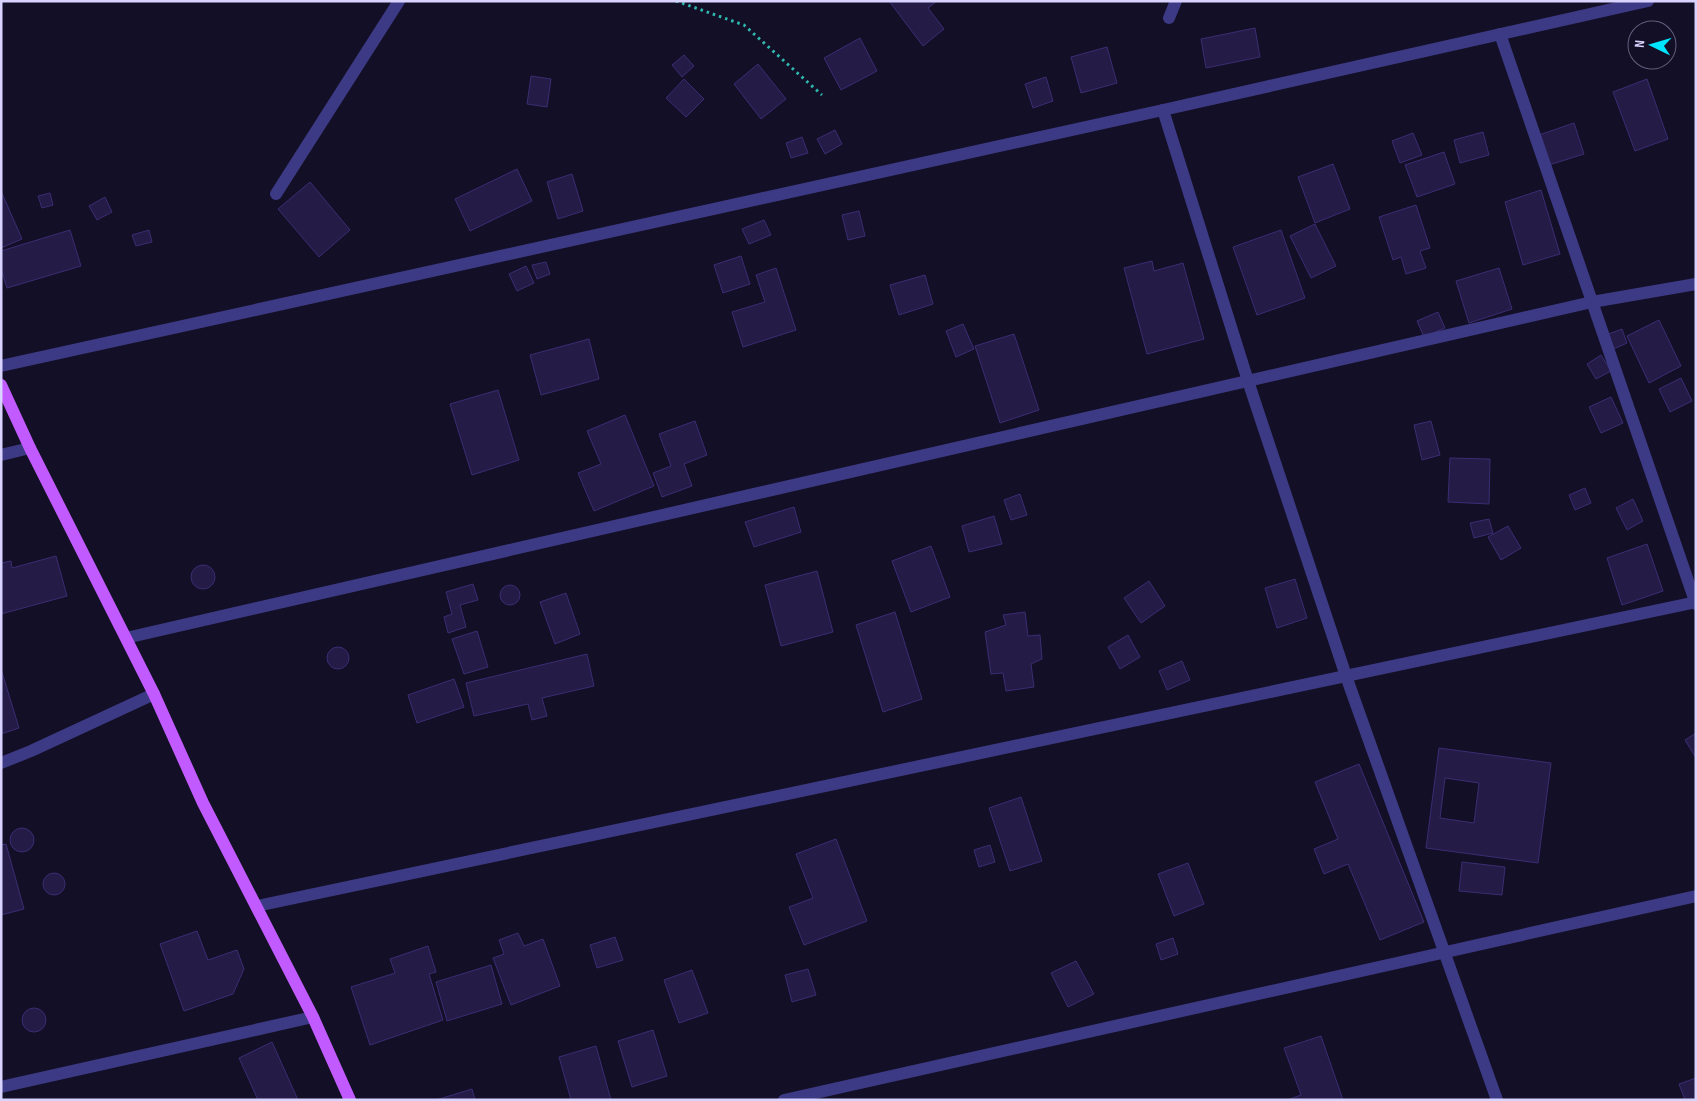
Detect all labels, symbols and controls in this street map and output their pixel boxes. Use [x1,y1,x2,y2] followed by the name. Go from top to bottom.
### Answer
[1627,20,1677,70] north arrow
[1631,39,1648,48] text: N

